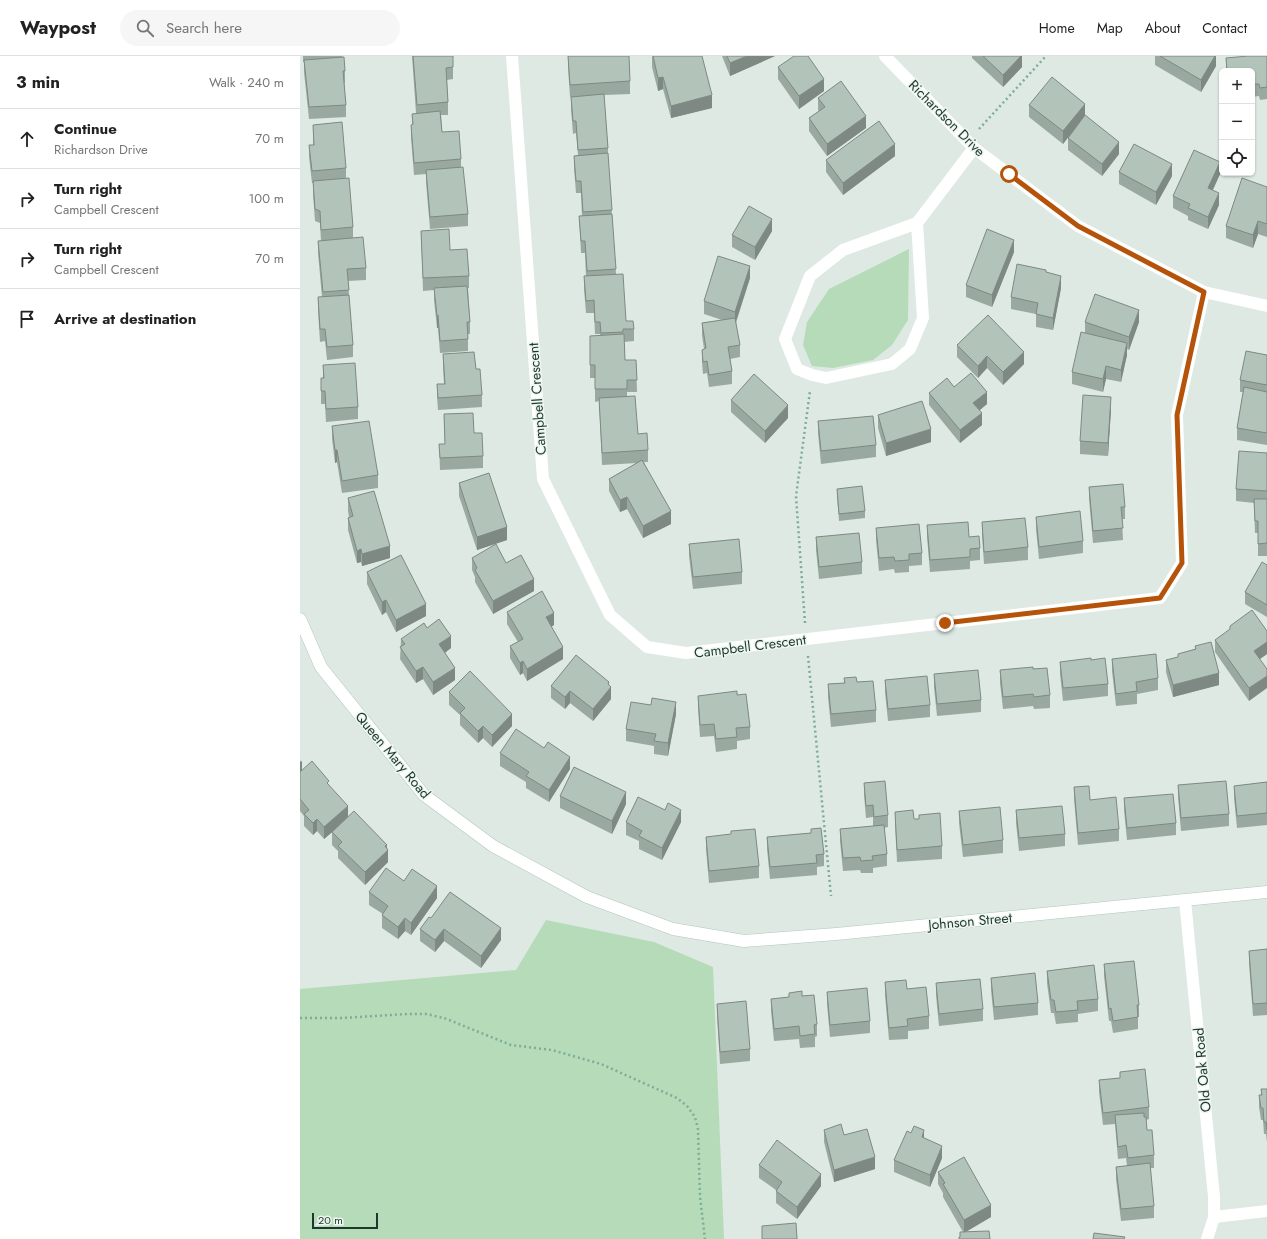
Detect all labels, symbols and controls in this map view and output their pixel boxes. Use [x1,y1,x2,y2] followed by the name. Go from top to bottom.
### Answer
[120,10,400,46] search box
[20,14,96,41] text: Waypost
[134,17,156,39] icon: search
[166,17,242,39] text: Search here
[1039,18,1075,38] text: Home
[1097,18,1123,38] text: Map
[1145,18,1180,38] text: About
[1202,18,1247,38] text: Contact
[1219,68,1255,176] map controls
[1219,68,1255,104] button: +
[16,70,60,94] text: 3 min
[209,73,284,92] text: Walk · 240 m
[904,75,990,161] street label: Richardson Drive
[1219,104,1255,140] button: −
[54,118,117,140] text: Continue
[16,128,38,150] icon: ahead
[255,129,284,148] text: 70 m
[54,140,148,159] text: Richardson Drive
[1219,140,1255,176] button: locate
[1000,165,1018,183] route start
[54,178,122,200] text: Turn right
[16,188,38,210] icon: right
[249,189,284,208] text: 100 m
[54,200,159,219] text: Campbell Crescent
[54,238,122,260] text: Turn right
[16,248,38,270] icon: right
[255,249,284,268] text: 70 m
[54,260,159,279] text: Campbell Crescent
[16,308,38,330] icon: arrive
[54,308,196,330] text: Arrive at destination
[523,341,551,456] street label: Campbell Crescent
[936,614,954,632] route end
[693,629,808,663] street label: Campbell Crescent
[351,707,435,803] street label: Queen Mary Road
[925,907,1013,935] street label: Johnson Street
[1188,1027,1216,1113] street label: Old Oak Road
[312,1211,378,1230] scale bar
[318,1212,343,1228] text: 20 m

